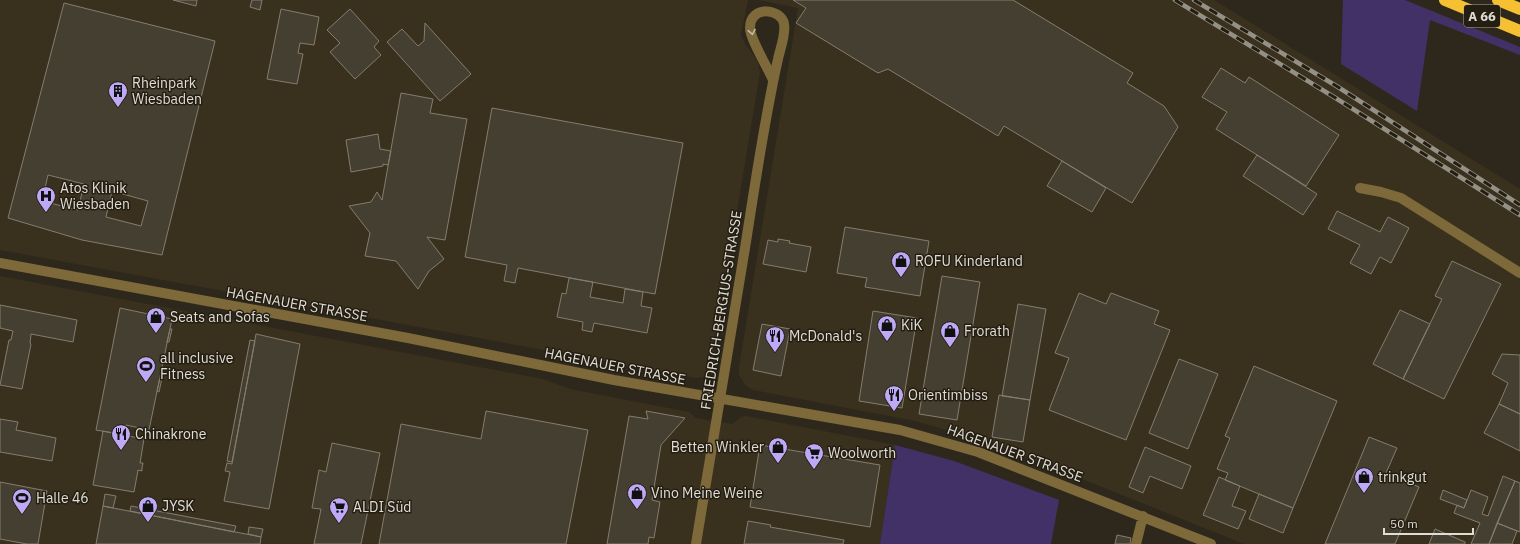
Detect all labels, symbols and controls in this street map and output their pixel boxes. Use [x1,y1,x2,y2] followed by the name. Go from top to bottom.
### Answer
[1464,5,1500,27] road number: A 66
[747,29,755,36] one-way arrow
[132,74,202,108] place label: Rheinpark Wiesbaden
[107,80,129,108] building icon: Rheinpark Wiesbaden
[60,179,130,213] place label: Atos Klinik Wiesbaden
[35,185,57,213] hospital icon: Atos Klinik Wiesbaden
[696,209,746,411] street label: FRIEDRICH-BERGIUS-STRASSE
[890,250,912,278] shop icon: ROFU Kinderland
[915,252,1023,270] place label: ROFU Kinderland
[225,283,369,325] street label: HAGENAUER STRASSE
[145,306,167,334] shop icon: Seats and Sofas
[170,308,270,326] place label: Seats and Sofas
[876,314,898,342] shop icon: KiK
[901,316,922,334] place label: KiK
[939,320,961,348] shop icon: Frorath
[964,322,1010,340] place label: Frorath
[764,325,786,353] restaurant icon: McDonald's
[789,327,862,345] place label: McDonald's
[543,343,687,389] street label: HAGENAUER STRASSE
[160,349,234,383] place label: all inclusive Fitness
[135,355,157,383] sports icon: all inclusive Fitness
[883,384,905,412] restaurant icon: Orientimbiss
[908,386,988,404] place label: Orientimbiss
[945,420,1085,486] street label: HAGENAUER STRASSE
[110,423,132,451] restaurant icon: Chinakrone
[135,425,207,443] place label: Chinakrone
[767,436,789,464] shop icon: Betten Winkler
[671,438,764,456] place label: Betten Winkler
[803,442,825,470] supermarket icon: Woolworth
[828,444,896,462] place label: Woolworth
[1353,466,1375,494] shop icon: trinkgut
[1378,468,1427,486] place label: trinkgut
[626,482,648,510] shop icon: Vino Meine Weine
[651,484,763,502] place label: Vino Meine Weine
[11,487,33,515] sports icon: Halle 46
[36,489,89,507] place label: Halle 46
[137,495,159,523] shop icon: JYSK
[328,496,350,524] supermarket icon: ALDI Süd
[162,497,194,515] place label: JYSK
[353,498,412,516] place label: ALDI Süd
[1384,510,1473,536] scale bar
[1390,516,1418,531] text: 50 m

